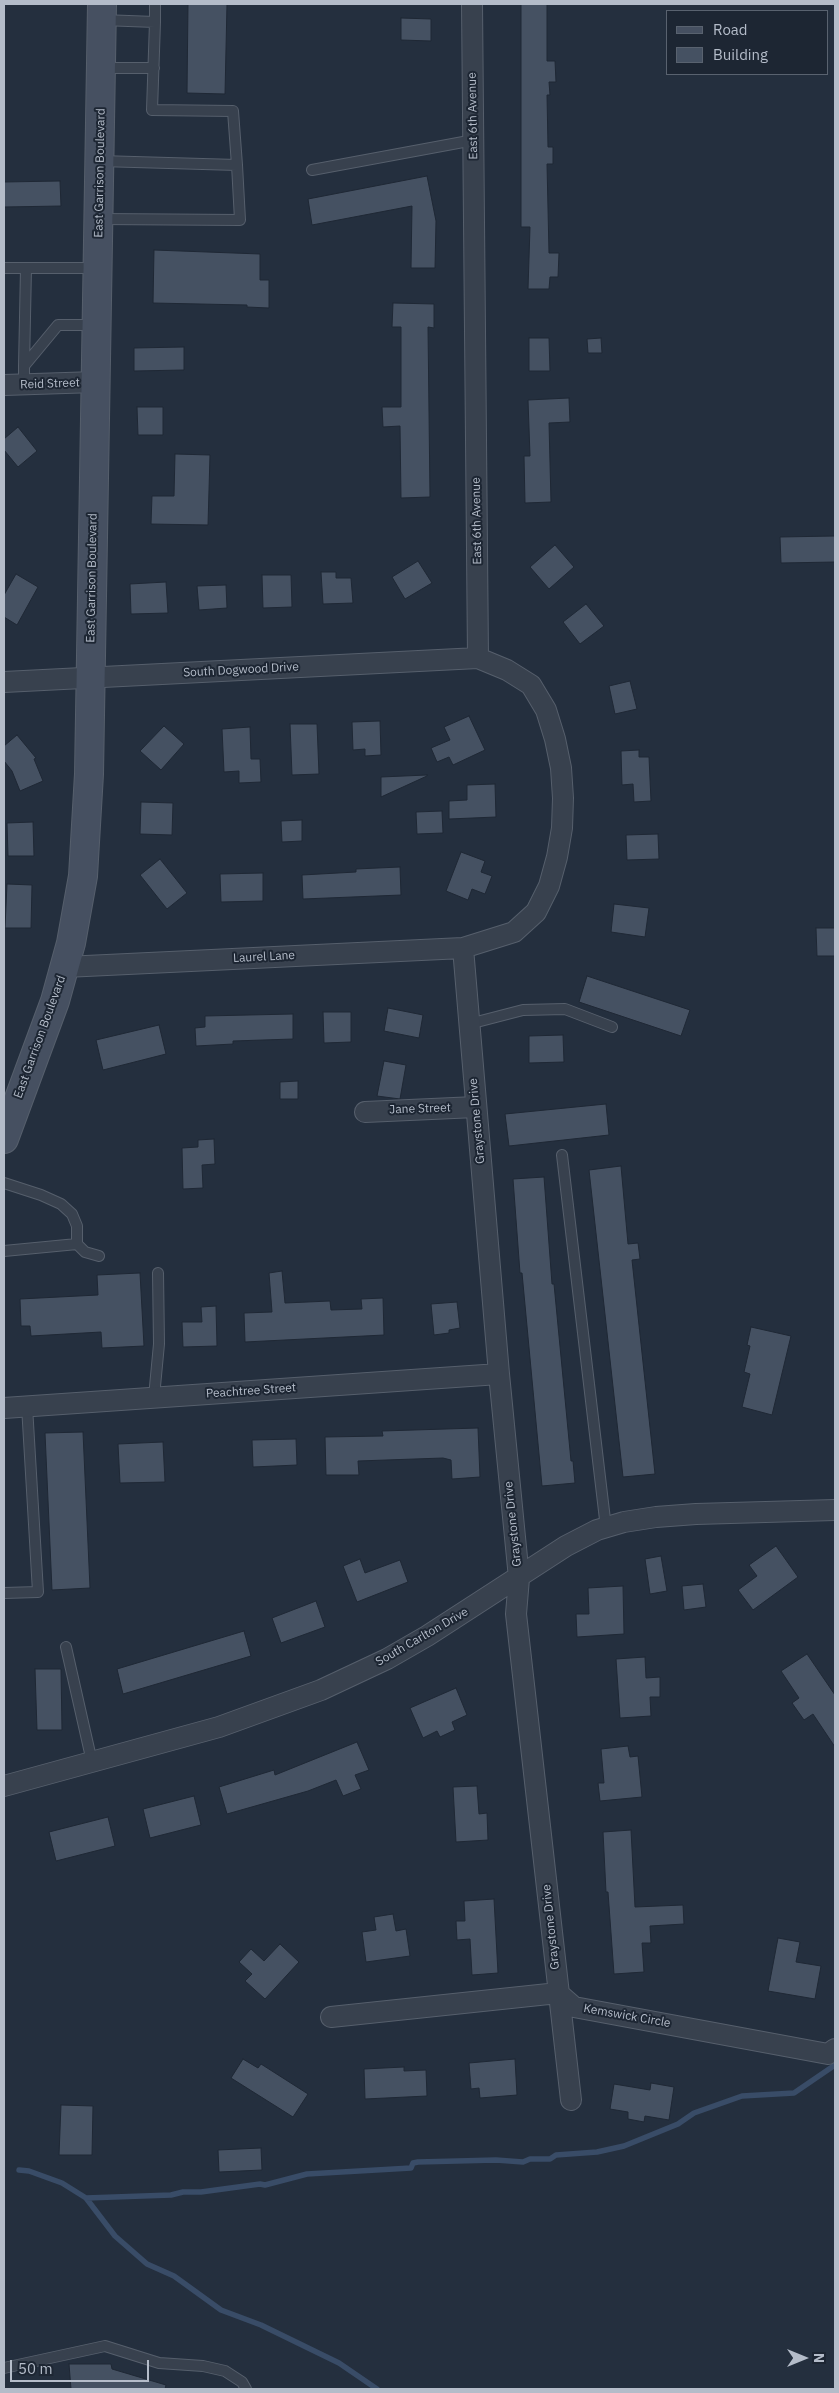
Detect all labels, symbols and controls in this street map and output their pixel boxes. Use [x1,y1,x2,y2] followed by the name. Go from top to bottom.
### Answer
[666,10,829,75] legend
[713,20,748,39] text: Road
[713,45,768,64] text: Building
[465,72,481,160] street label: East 6th Avenue
[92,108,108,238] street label: East Garrison Boulevard
[20,376,80,392] street label: Reid Street
[469,477,485,565] street label: East 6th Avenue
[84,513,100,643] street label: East Garrison Boulevard
[183,660,299,680] street label: South Dogwood Drive
[233,948,295,966] street label: Laurel Lane
[11,974,69,1100] street label: East Garrison Boulevard
[466,1078,488,1164] street label: Graystone Drive
[389,1101,451,1117] street label: Jane Street
[205,1381,297,1401] street label: Peachtree Street
[501,1481,525,1567] street label: Graystone Drive
[373,1605,471,1669] street label: South Carlton Drive
[539,1884,563,1970] street label: Graystone Drive
[582,2001,672,2031] street label: Kemswick Circle
[779,2333,829,2383] north arrow
[12,2350,151,2382] scale bar
[810,2353,828,2363] text: N
[18,2359,53,2378] text: 50 m

